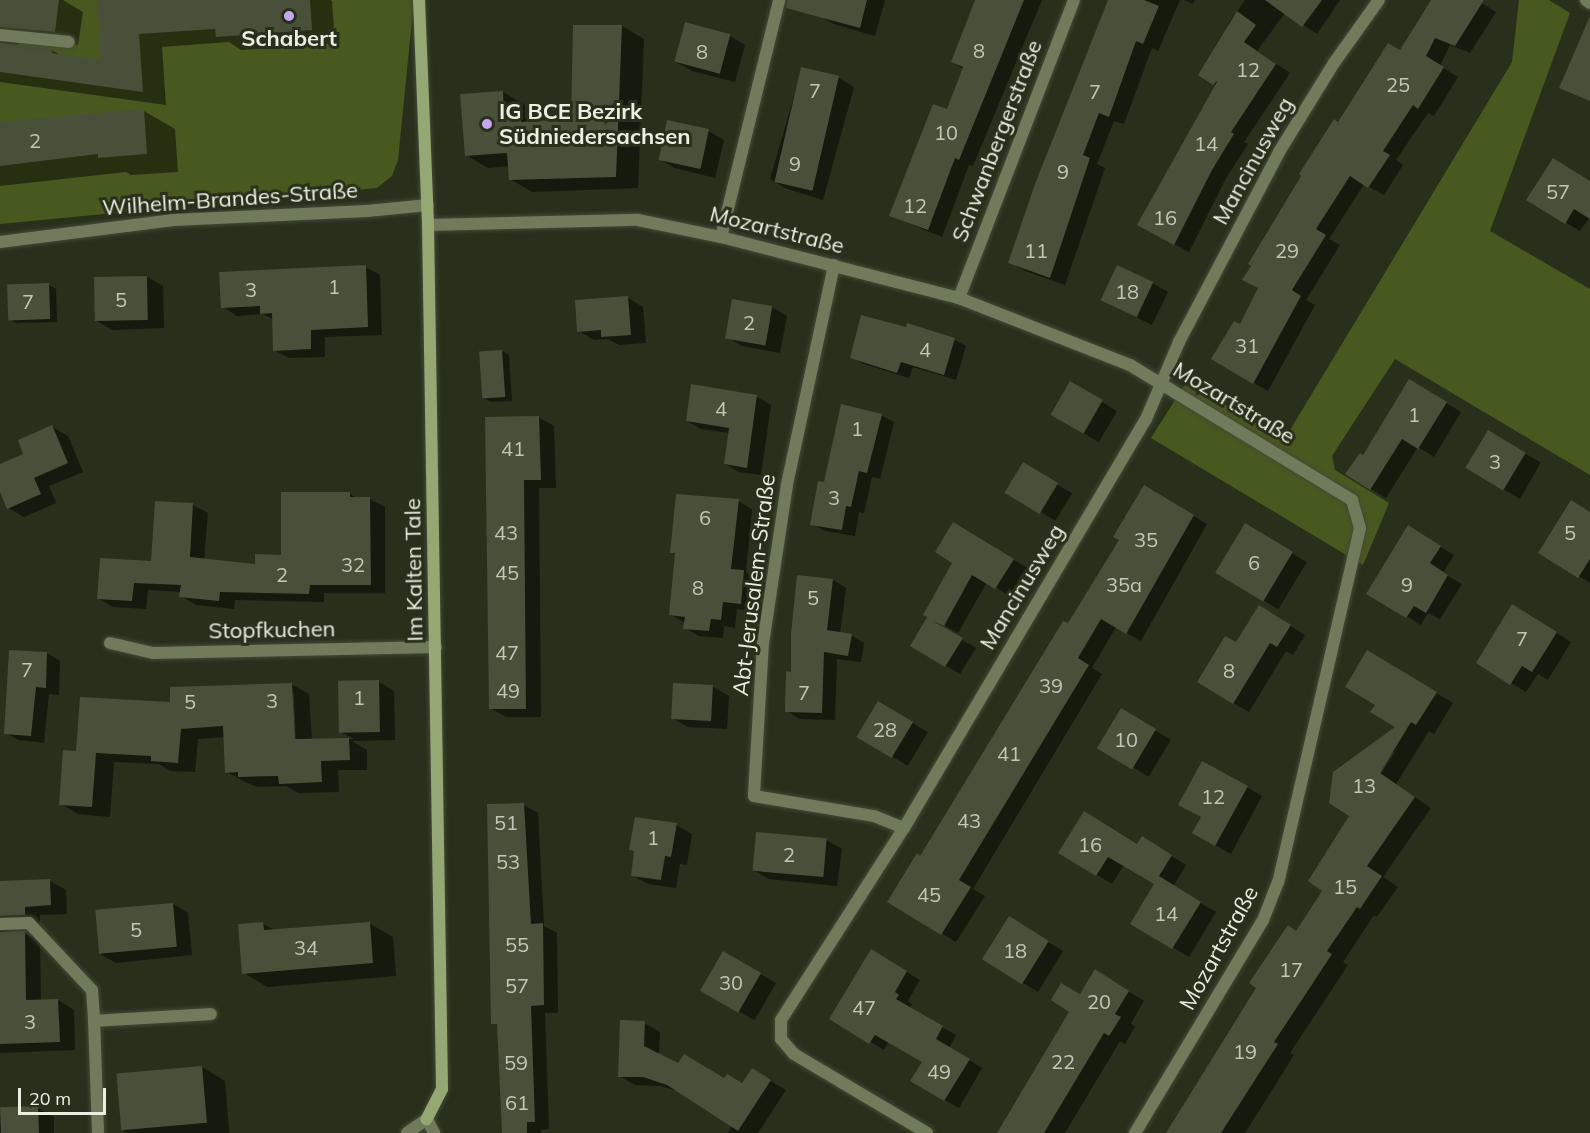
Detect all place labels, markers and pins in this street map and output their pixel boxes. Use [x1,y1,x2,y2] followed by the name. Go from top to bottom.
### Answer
[282,9,296,23] marker: Schabert
[241,26,337,52] place label: Schabert
[499,98,691,150] place label: IG BCE Bezirk Südniedersachsen
[480,117,494,131] marker: IG BCE Bezirk Südniedersachsen

